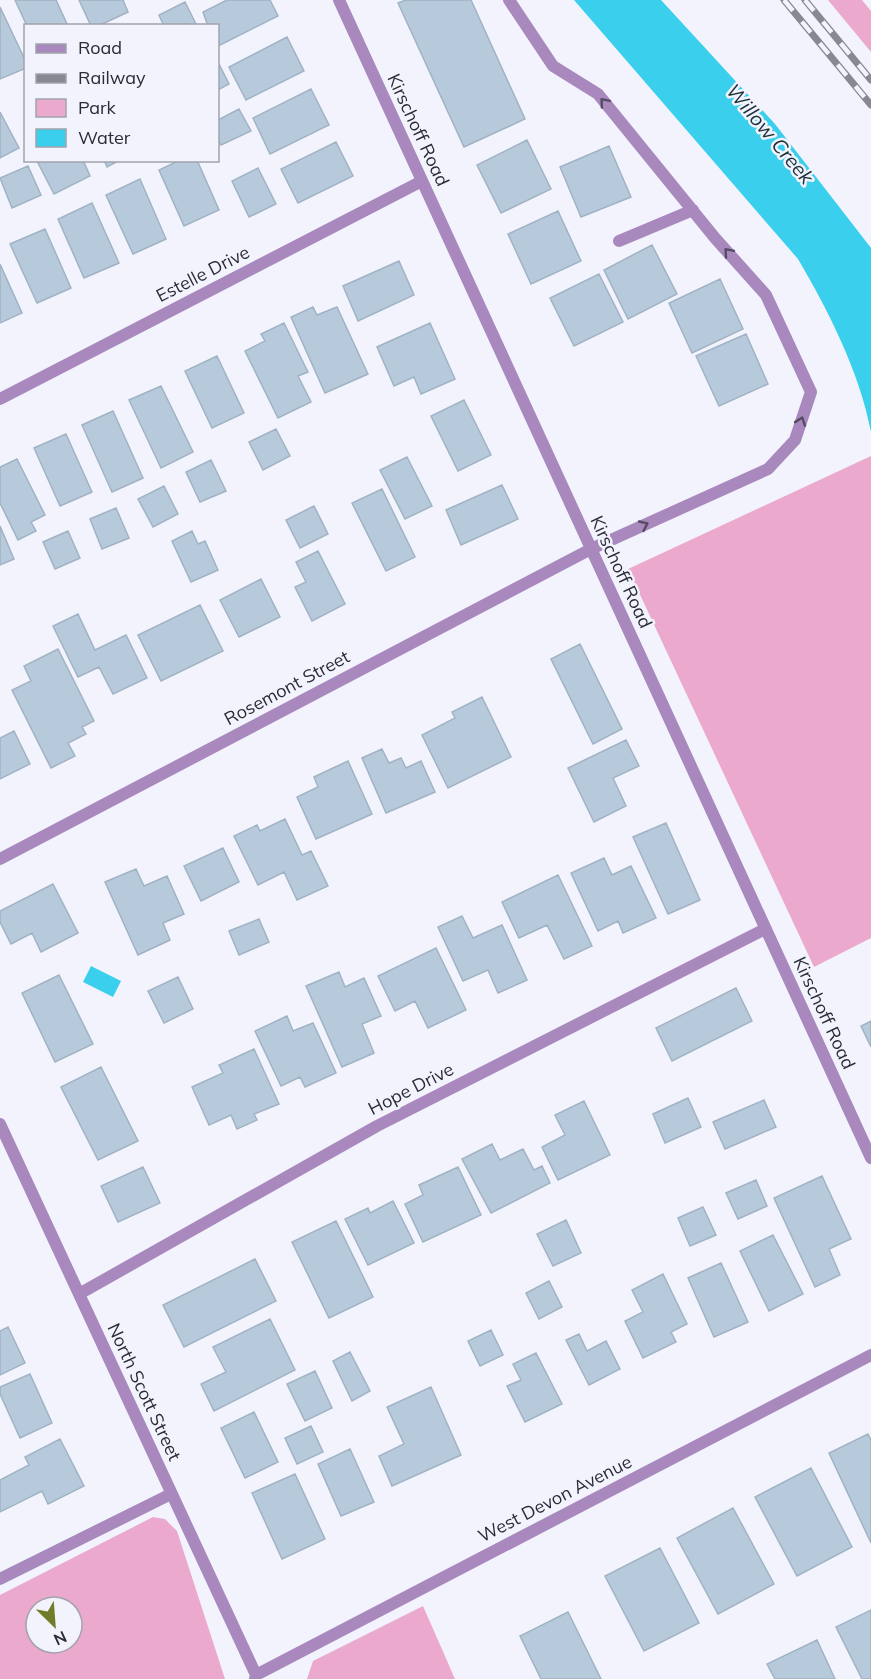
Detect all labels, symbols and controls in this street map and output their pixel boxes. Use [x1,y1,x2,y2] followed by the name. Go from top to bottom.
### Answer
[24,24,219,162] legend
[78,36,122,59] text: Road
[78,66,146,89] text: Railway
[382,70,455,190] street label: Kirschoff Road
[721,78,820,189] water label: Willow Creek
[78,96,117,119] text: Park
[601,98,612,109] one-way arrow
[78,126,131,149] text: Water
[152,240,253,307] street label: Estelle Drive
[724,248,735,259] one-way arrow
[794,416,807,427] one-way arrow
[585,512,658,632] street label: Kirschoff Road
[638,520,649,532] one-way arrow
[220,645,353,730] street label: Rosemont Street
[788,953,861,1073] street label: Kirschoff Road
[364,1057,457,1120] street label: Hope Drive
[102,1319,186,1464] street label: North Scott Street
[474,1450,635,1547] street label: West Devon Avenue
[24,1595,84,1655] north arrow
[51,1627,70,1650] text: N

